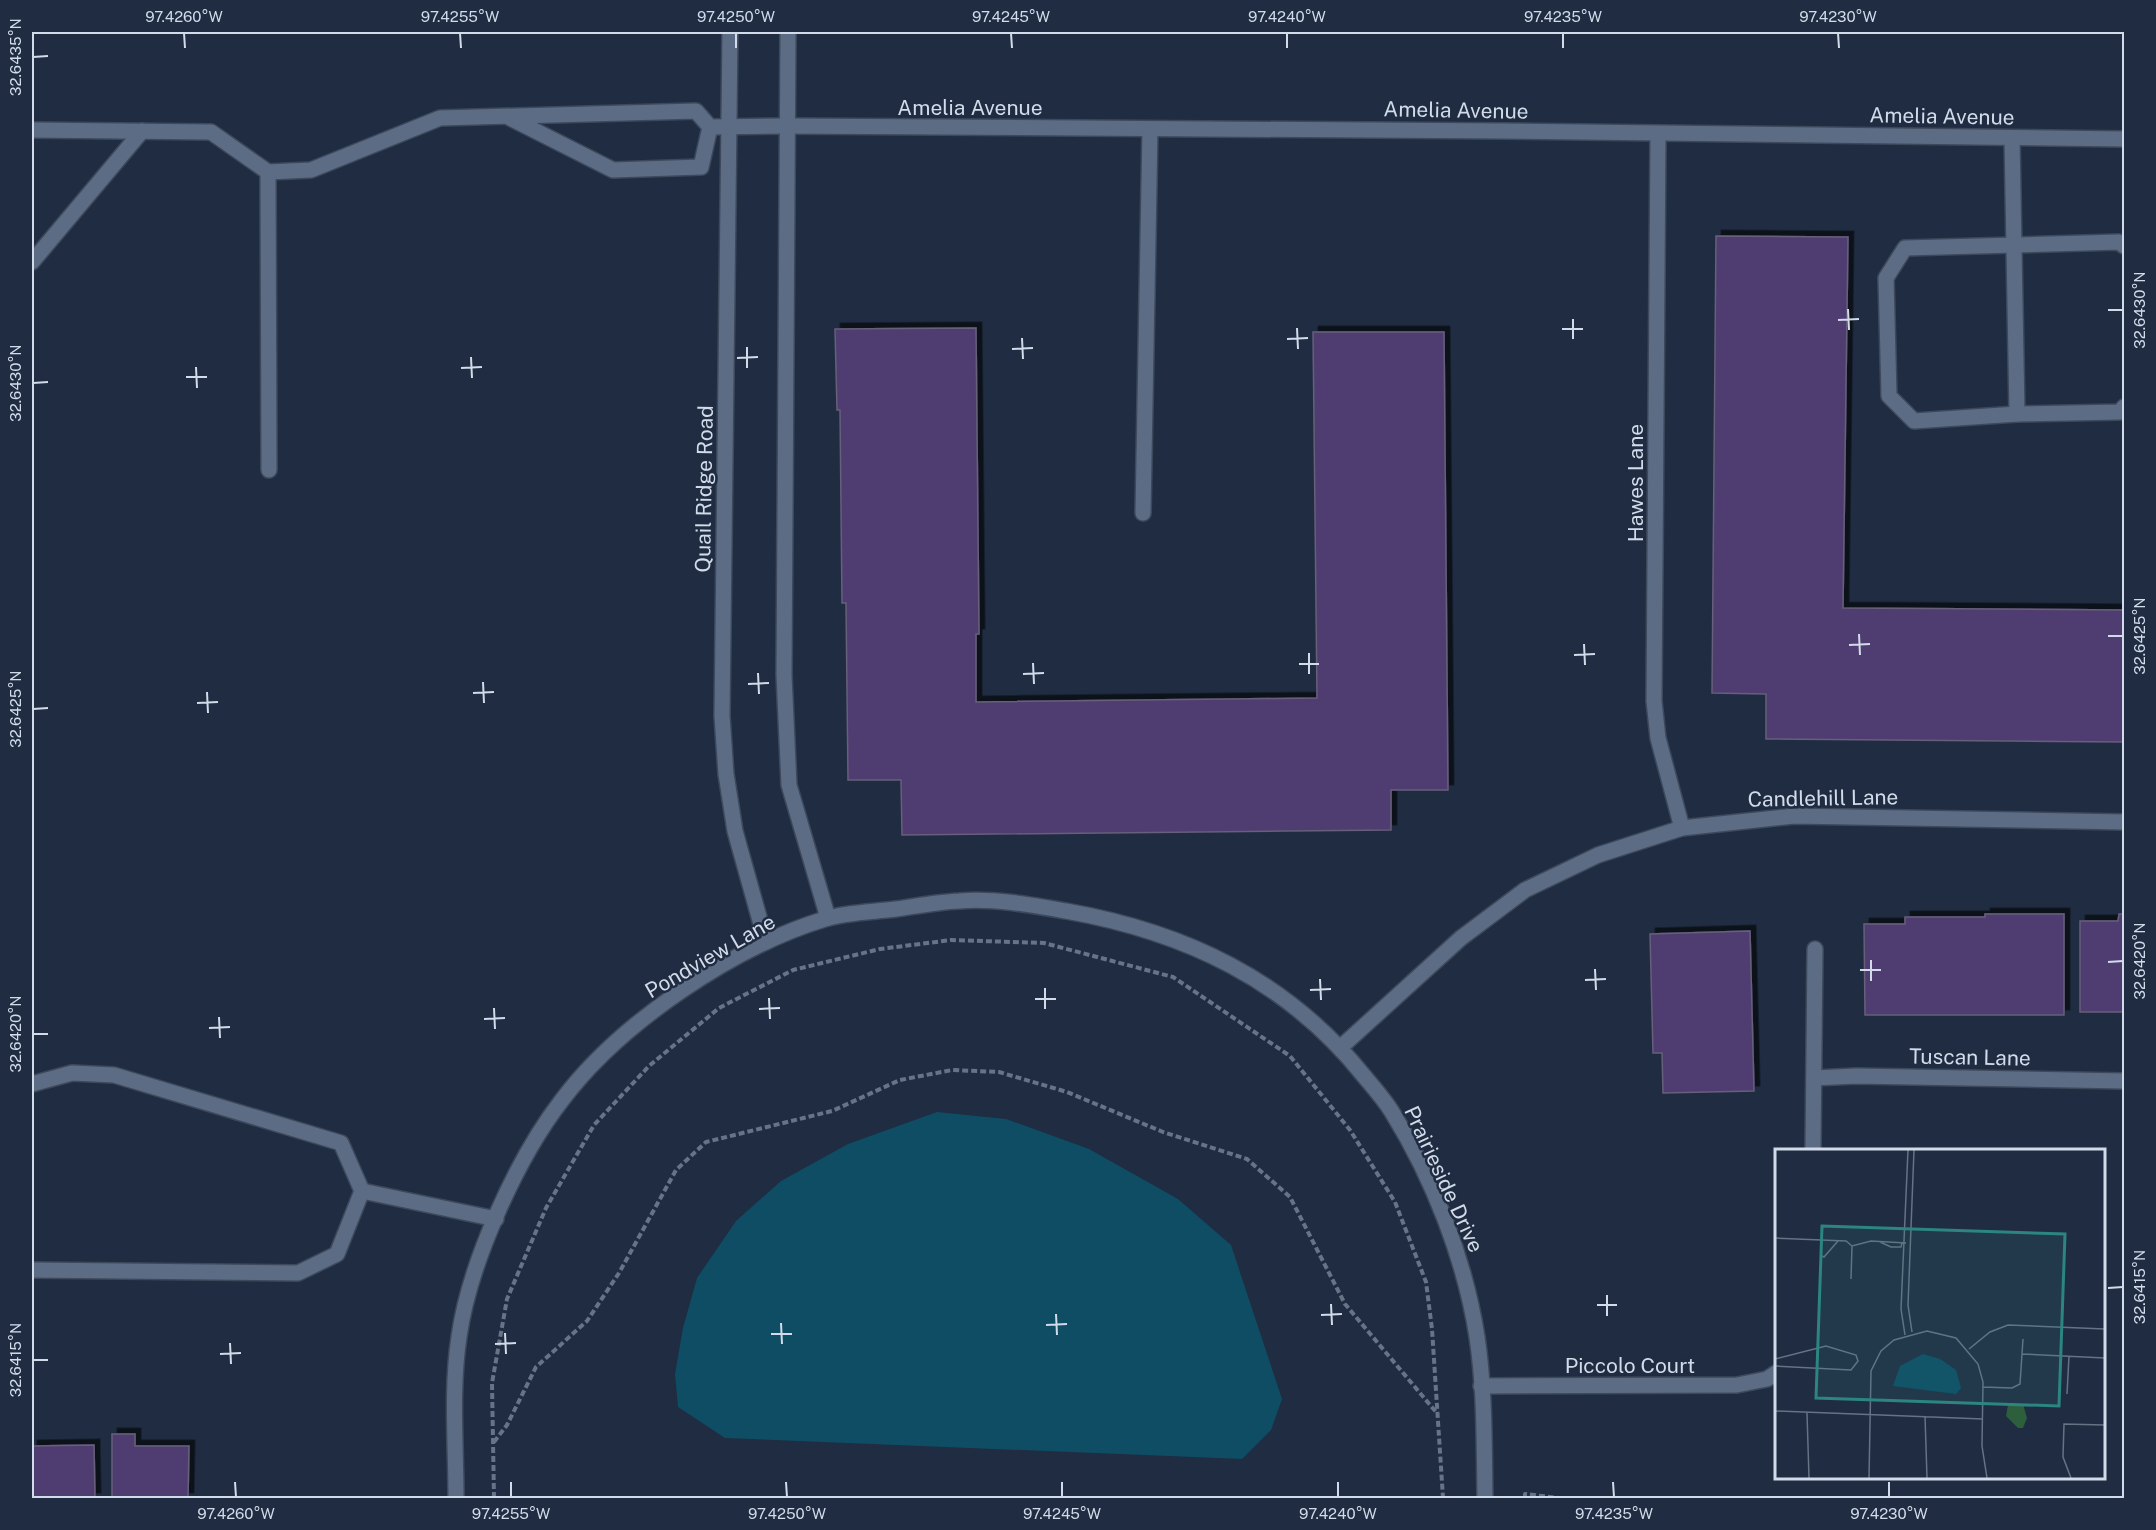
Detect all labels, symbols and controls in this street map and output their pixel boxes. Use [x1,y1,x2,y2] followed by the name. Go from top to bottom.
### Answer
[145,8,223,25] text: 97.4260°W
[421,8,499,25] text: 97.4255°W
[697,8,775,25] text: 97.4250°W
[972,8,1050,25] text: 97.4245°W
[1248,8,1326,25] text: 97.4240°W
[1524,8,1602,25] text: 97.4235°W
[1799,8,1877,25] text: 97.4230°W
[7,18,24,96] text: 32.6435°N
[897,95,1043,120] street label: Amelia Avenue
[1383,96,1529,124] street label: Amelia Avenue
[1869,102,2015,130] street label: Amelia Avenue
[2131,271,2148,349] text: 32.6430°N
[7,344,24,422] text: 32.6430°N
[690,405,718,573] street label: Quail Ridge Road
[1623,424,1648,542] street label: Hawes Lane
[2131,597,2148,675] text: 32.6425°N
[7,670,24,748] text: 32.6425°N
[1747,784,1899,812] street label: Candlehill Lane
[640,909,780,1003] street label: Pondview Lane
[2131,923,2148,999] text: 32.6420°N
[7,996,24,1072] text: 32.6420°N
[1909,1043,2031,1071] street label: Tuscan Lane
[1399,1102,1489,1256] street label: Prairieside Drive
[1775,1149,2105,1479] inset map
[2131,1250,2148,1324] text: 32.6415°N
[7,1323,24,1397] text: 32.6415°N
[1565,1353,1695,1378] street label: Piccolo Court
[197,1505,275,1522] text: 97.4260°W
[472,1505,550,1522] text: 97.4255°W
[748,1505,826,1522] text: 97.4250°W
[1023,1505,1101,1522] text: 97.4245°W
[1299,1505,1377,1522] text: 97.4240°W
[1575,1505,1653,1522] text: 97.4235°W
[1850,1505,1928,1522] text: 97.4230°W

